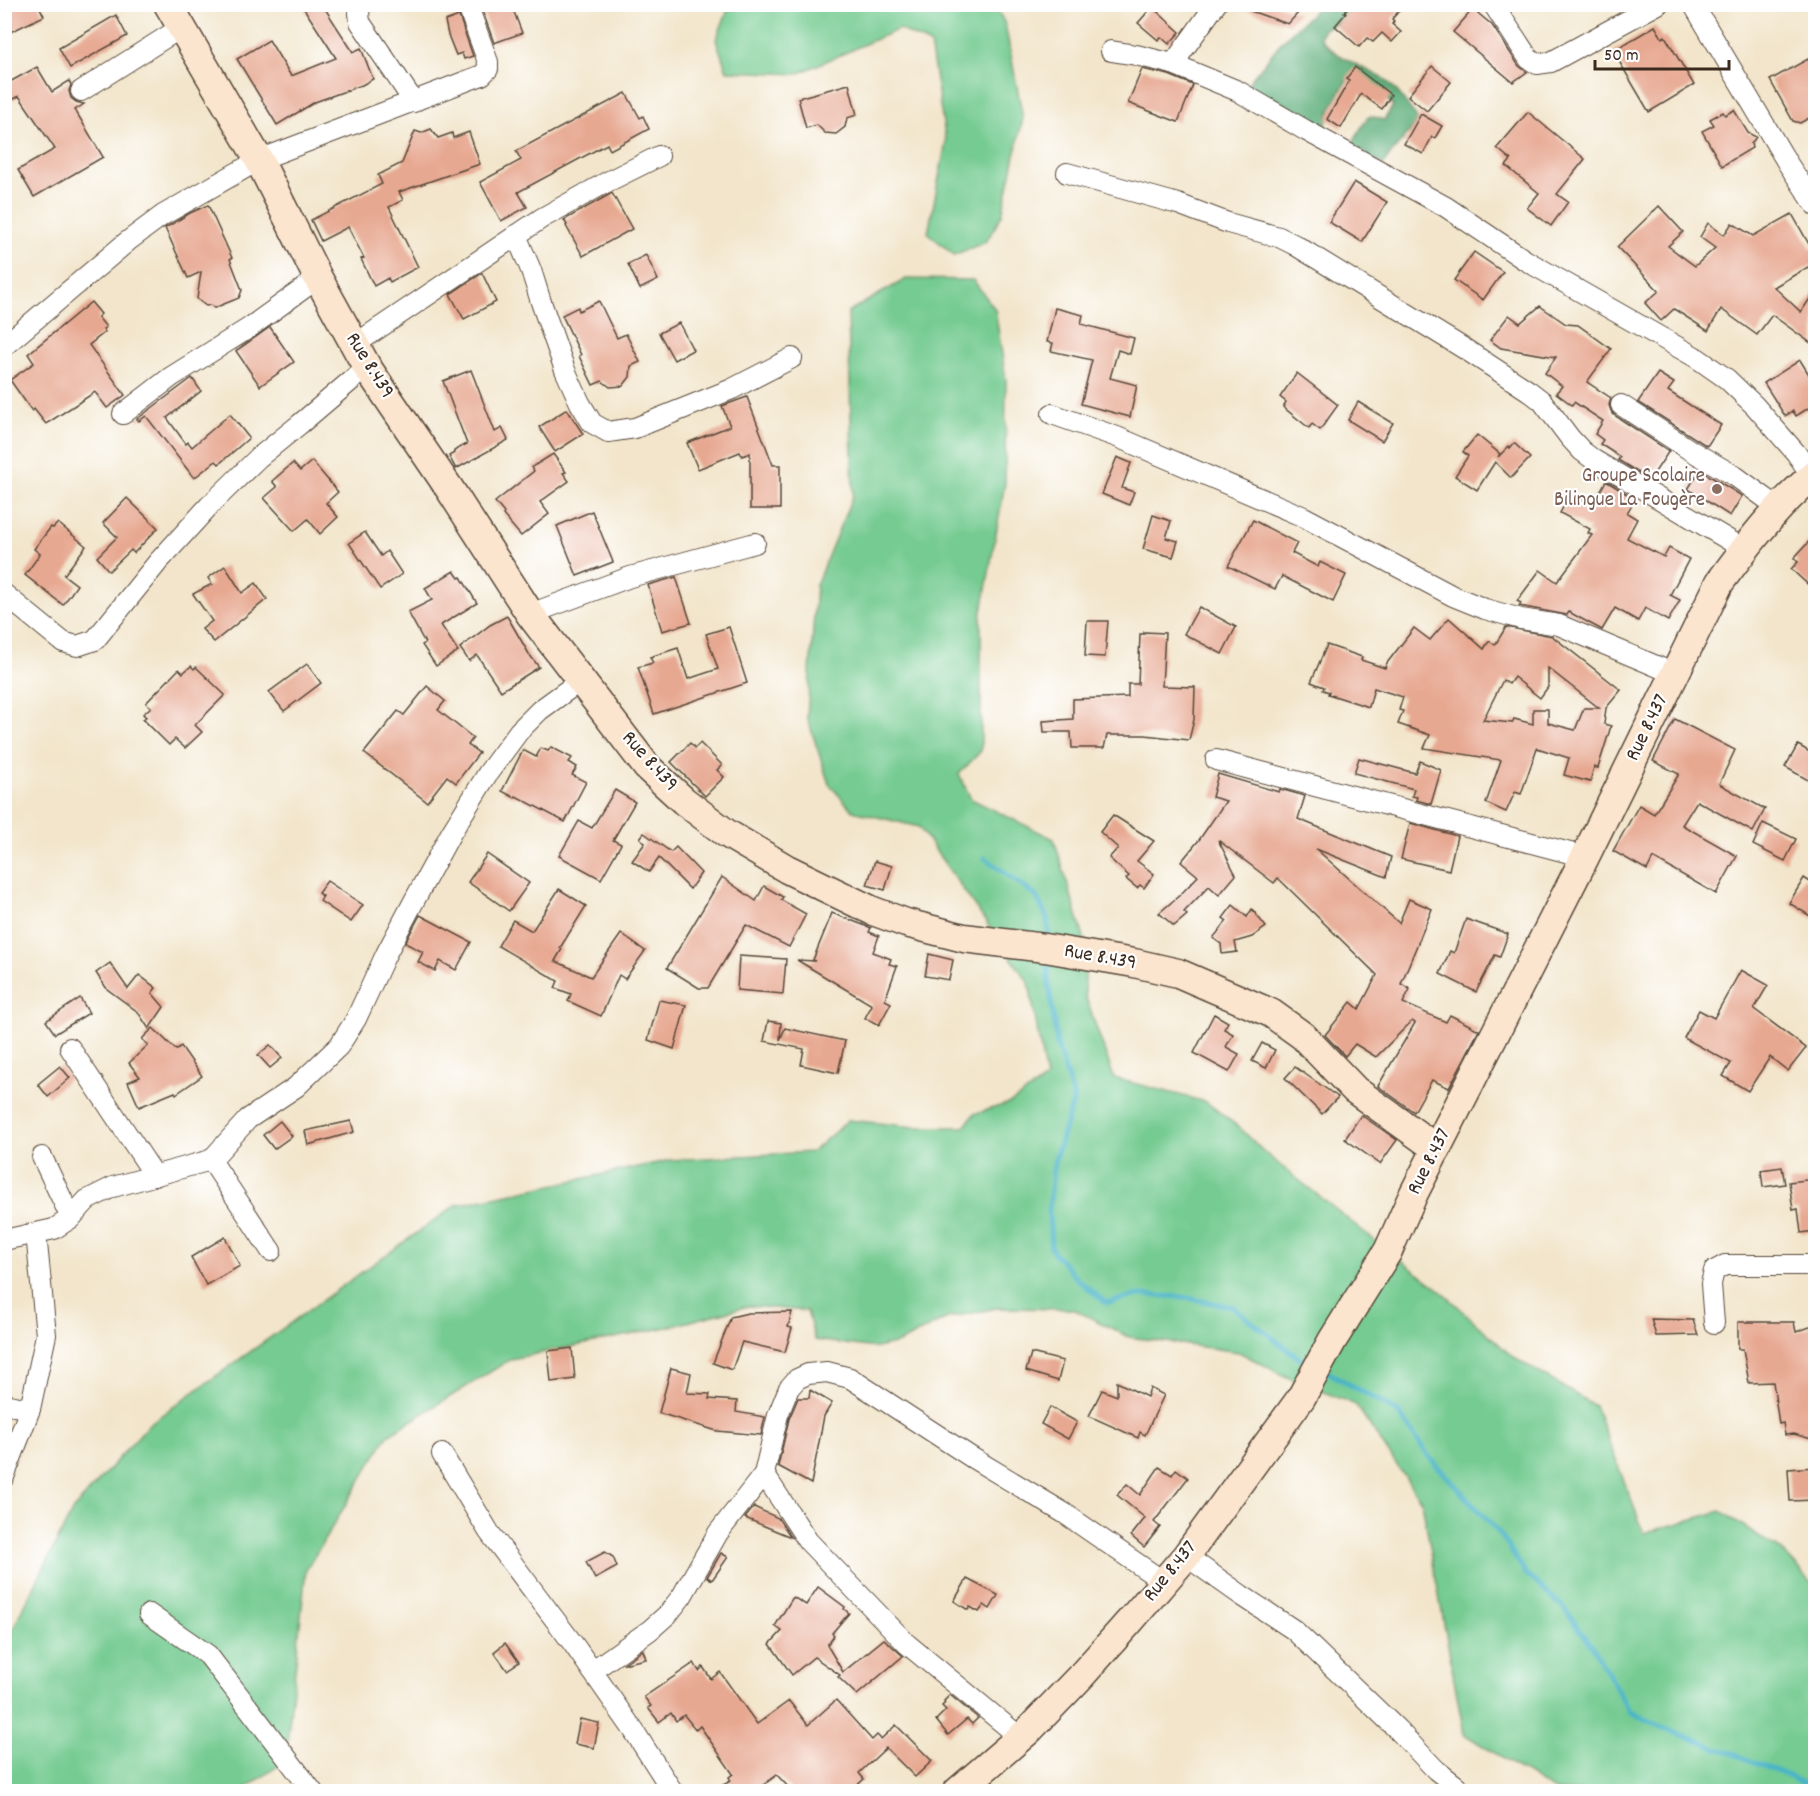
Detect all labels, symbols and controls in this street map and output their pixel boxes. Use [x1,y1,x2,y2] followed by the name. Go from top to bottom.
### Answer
[1595,33,1728,71] scale bar
[1604,44,1639,69] text: 50 m
[337,327,401,405] street label: Rue 8.439
[1554,462,1705,516] place label: Groupe Scolaire Bilingue La Fougère
[1710,482,1724,496] marker: Groupe Scolaire Bilingue La Fougère
[1619,689,1677,767] street label: Rue 8.437
[613,725,685,799] street label: Rue 8.439
[1061,937,1139,979] street label: Rue 8.439
[1400,1123,1460,1201] street label: Rue 8.437
[1137,1535,1205,1609] street label: Rue 8.437

